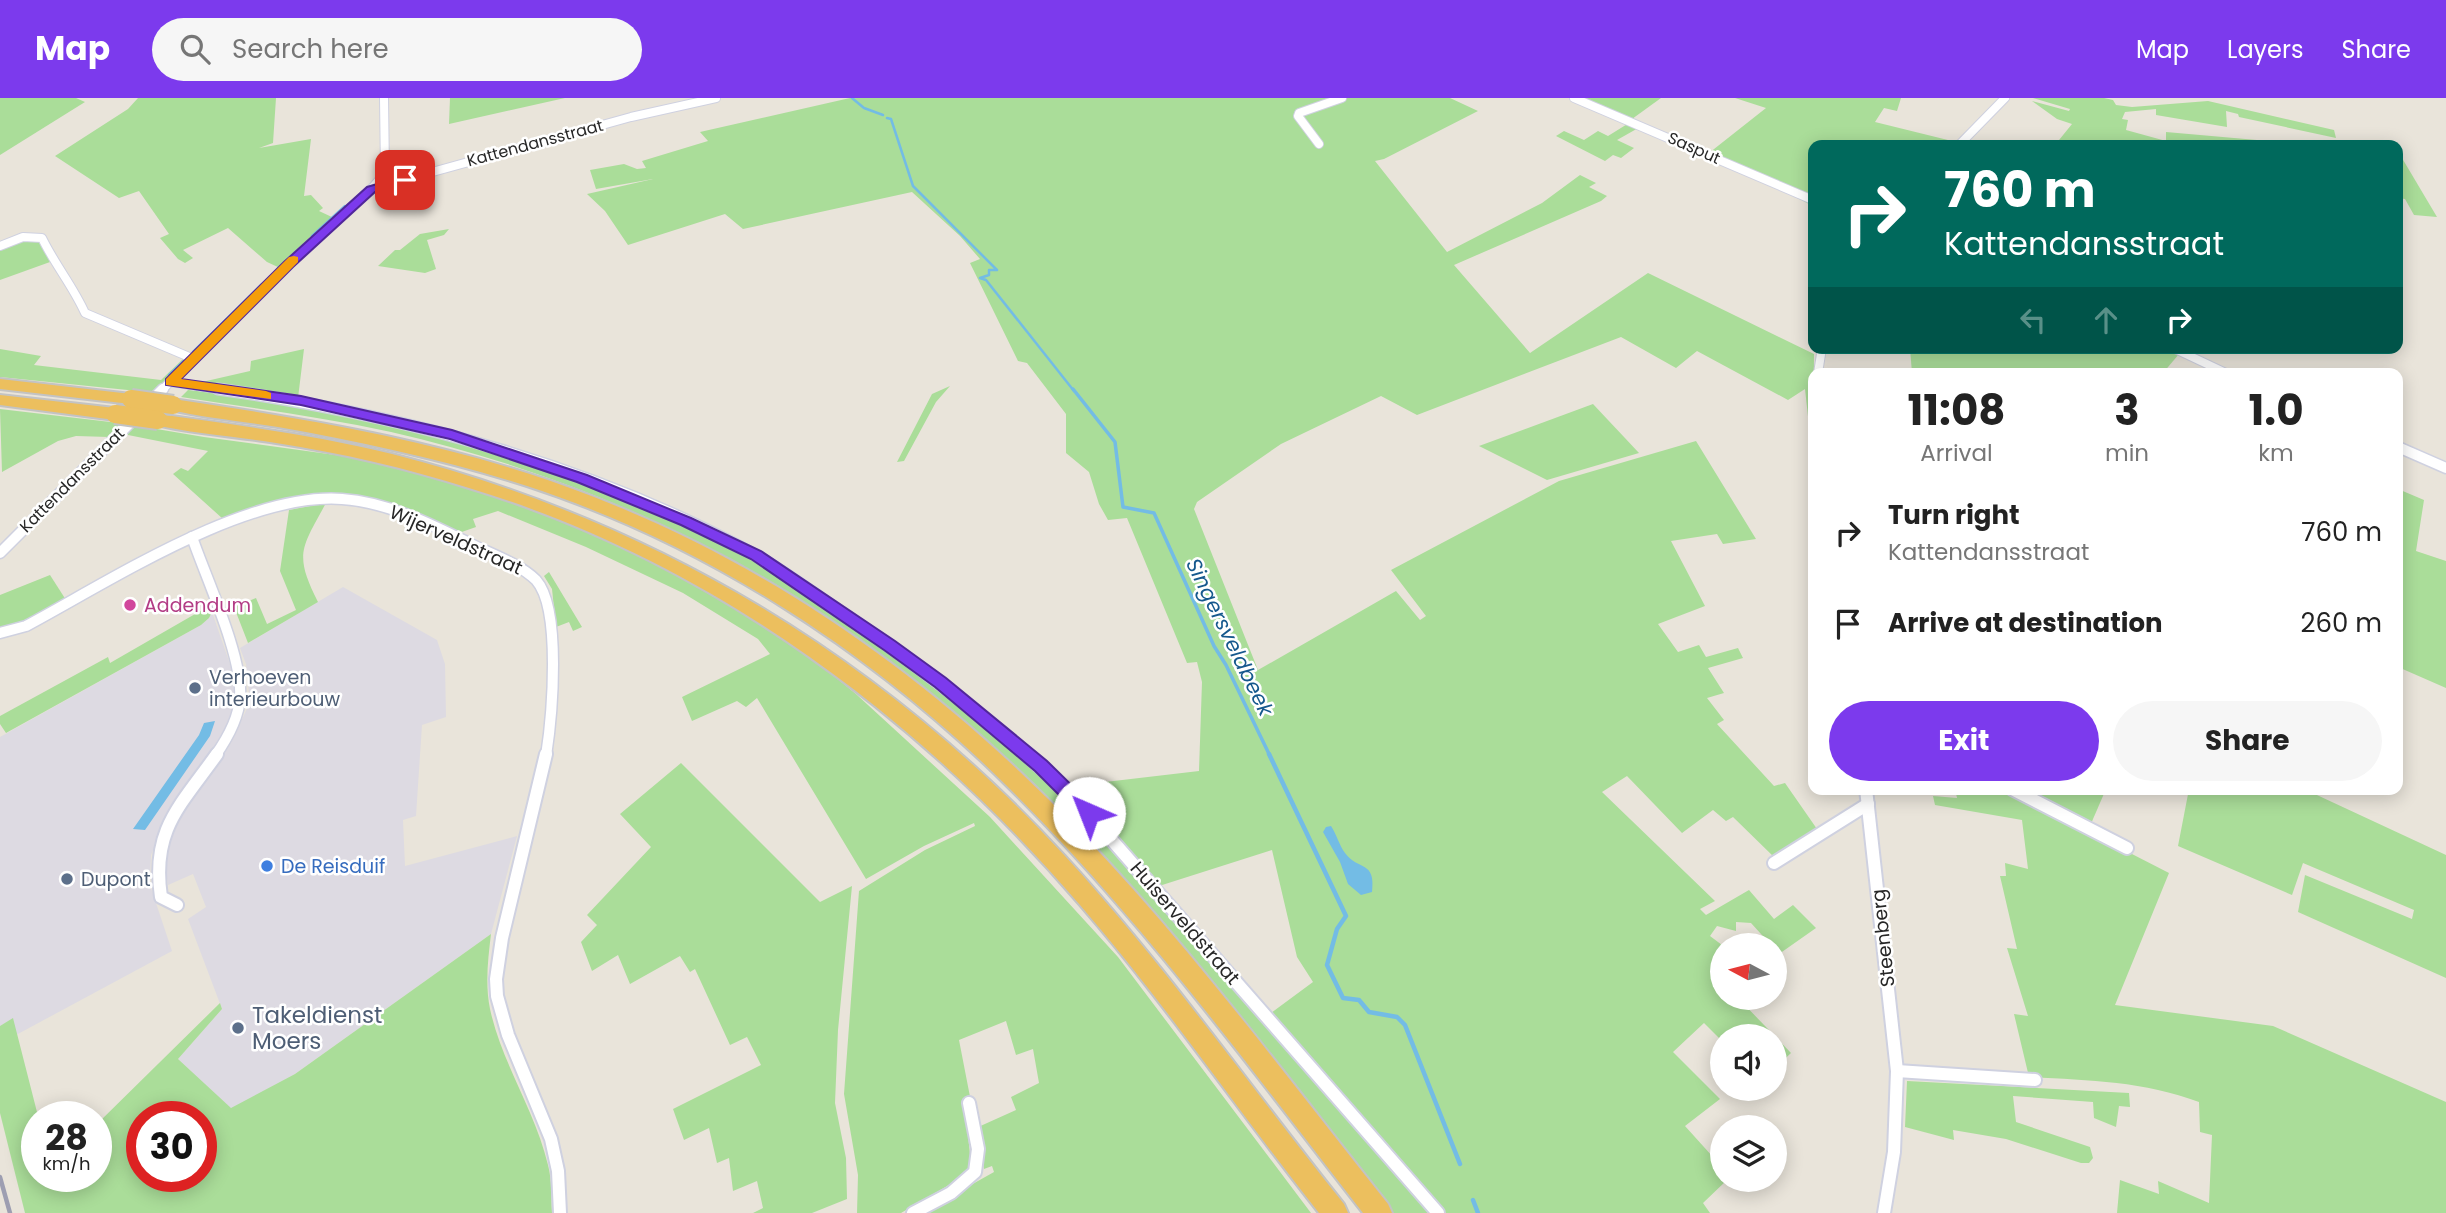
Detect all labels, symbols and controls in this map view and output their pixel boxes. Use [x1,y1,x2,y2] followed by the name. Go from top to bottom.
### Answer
[152,18,642,81] search box
[35,25,110,72] text: Map
[176,30,214,68] icon: search
[232,31,389,67] text: Search here
[2136,33,2189,66] text: Map
[2227,33,2303,66] text: Layers
[2341,33,2411,66] text: Share
[464,114,606,172] street label: Kattendansstraat
[1664,126,1724,170] street label: Sasput
[375,150,435,210] pin
[1944,156,2096,224] text: 760 m
[386,161,424,199] icon: arrive
[1829,168,1920,259] icon: right
[1944,221,2224,266] text: Kattendansstraat
[2014,301,2052,339] icon: left
[2087,301,2125,339] icon: ahead
[2160,301,2198,339] icon: right
[1907,381,2006,440] text: 11:08
[2114,381,2140,440] text: 3
[2249,381,2304,440] text: 1.0
[14,422,130,538] street label: Kattendansstraat
[1920,437,1993,469] text: Arrival
[2105,437,2149,469] text: min
[2258,437,2294,469] text: km
[1888,497,2020,533] text: Turn right
[385,499,527,582] street label: Wijerveldstraat
[1829,514,1867,552] icon: right
[2301,514,2382,550] text: 760 m
[1888,536,2089,568] text: Kattendansstraat
[1179,553,1281,722] water label: Singersveldbeek
[144,592,251,619] place label: Addendum
[122,597,138,613] marker: Addendum
[1829,605,1867,643] icon: arrive
[1888,605,2163,641] text: Arrive at destination
[2300,605,2382,641] text: 260 m
[209,664,340,713] place label: Verhoeven interieurbouw
[187,680,203,696] marker: Verhoeven interieurbouw
[1829,701,2099,781] button: Exit
[2113,701,2382,781] button: Share
[1052,776,1126,850] position arrow
[281,853,385,880] place label: De Reisduif
[1124,856,1246,991] street label: Huiserveldstraat
[259,858,275,874] marker: De Reisduif
[81,866,151,893] place label: Dupont
[59,871,75,887] marker: Dupont
[1864,888,1902,988] street label: Steenberg
[1710,933,1787,1010] north arrow
[1710,933,1787,1192] map controls
[252,999,382,1057] place label: Takeldienst Moers
[230,1020,246,1036] marker: Takeldienst Moers
[1710,1024,1787,1101] button: sound
[126,1101,217,1192] speed limit sign: 30
[45,1113,88,1162] text: 28
[1710,1115,1787,1192] button: layers
[43,1151,90,1176] text: km/h

